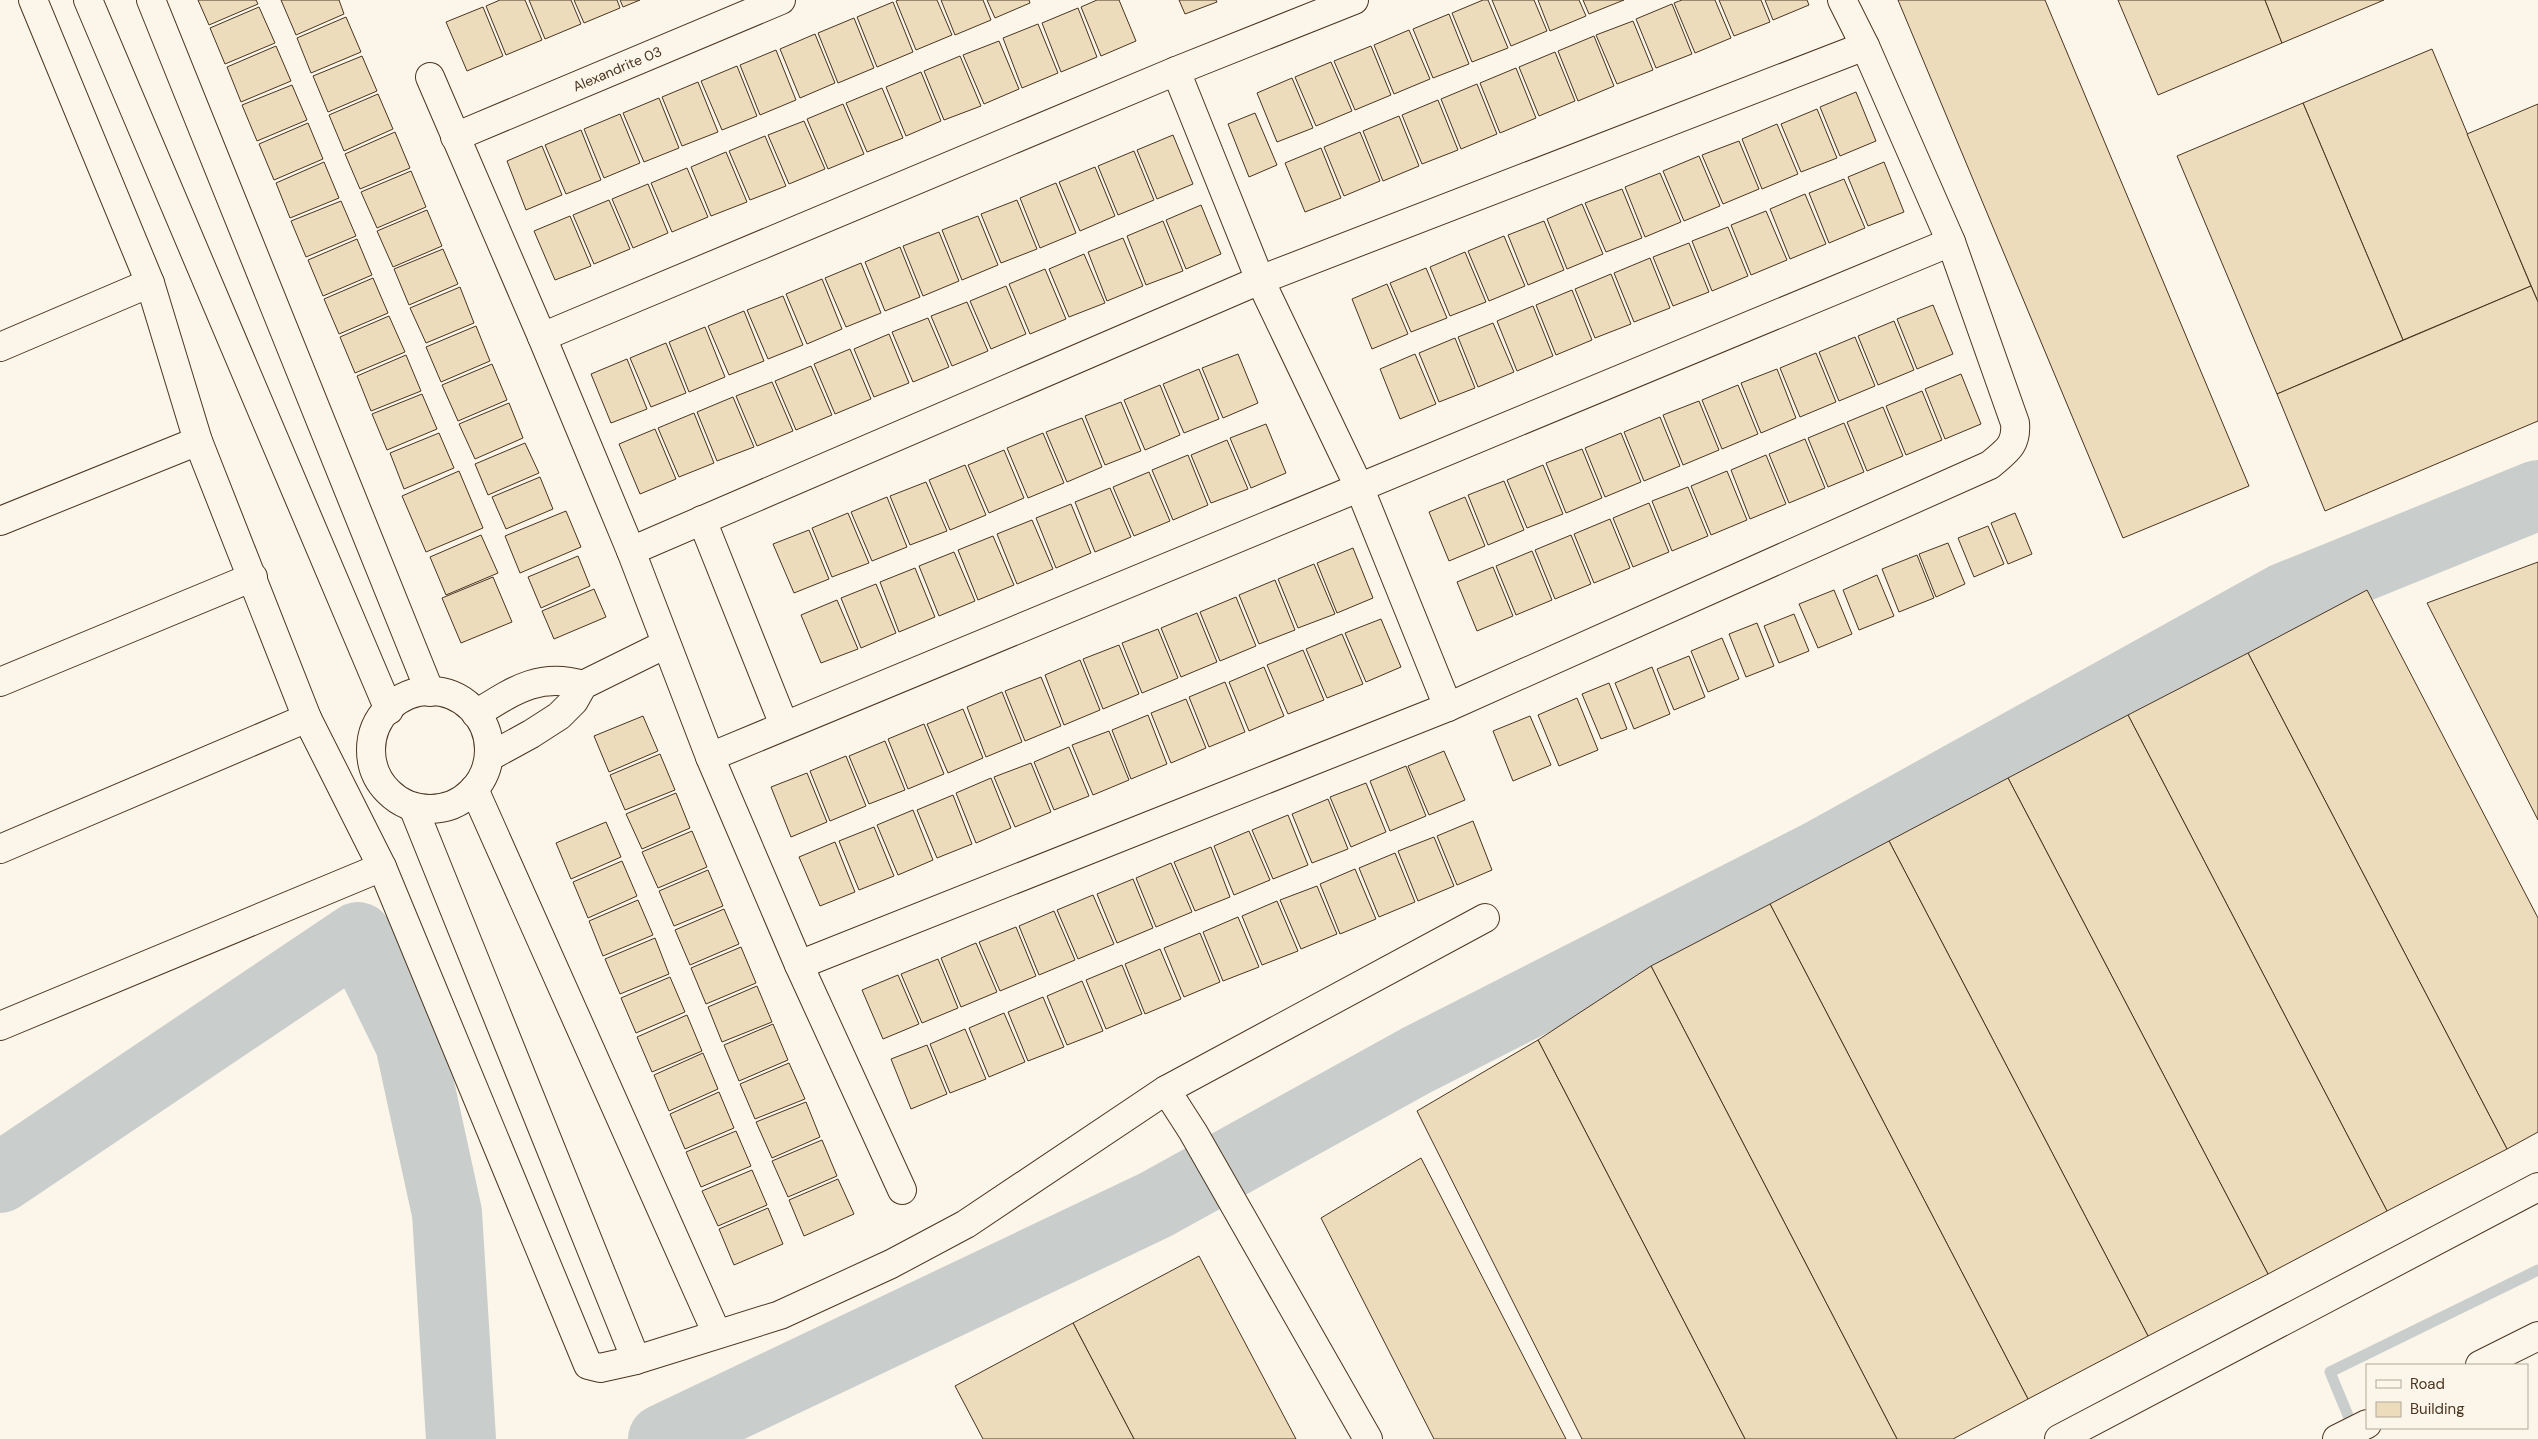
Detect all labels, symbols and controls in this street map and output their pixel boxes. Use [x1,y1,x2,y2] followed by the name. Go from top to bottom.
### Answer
[570,42,664,95] street label: Alexandrite 03
[2366,1364,2528,1429] legend
[2410,1374,2445,1394] text: Road
[2410,1399,2465,1419] text: Building

